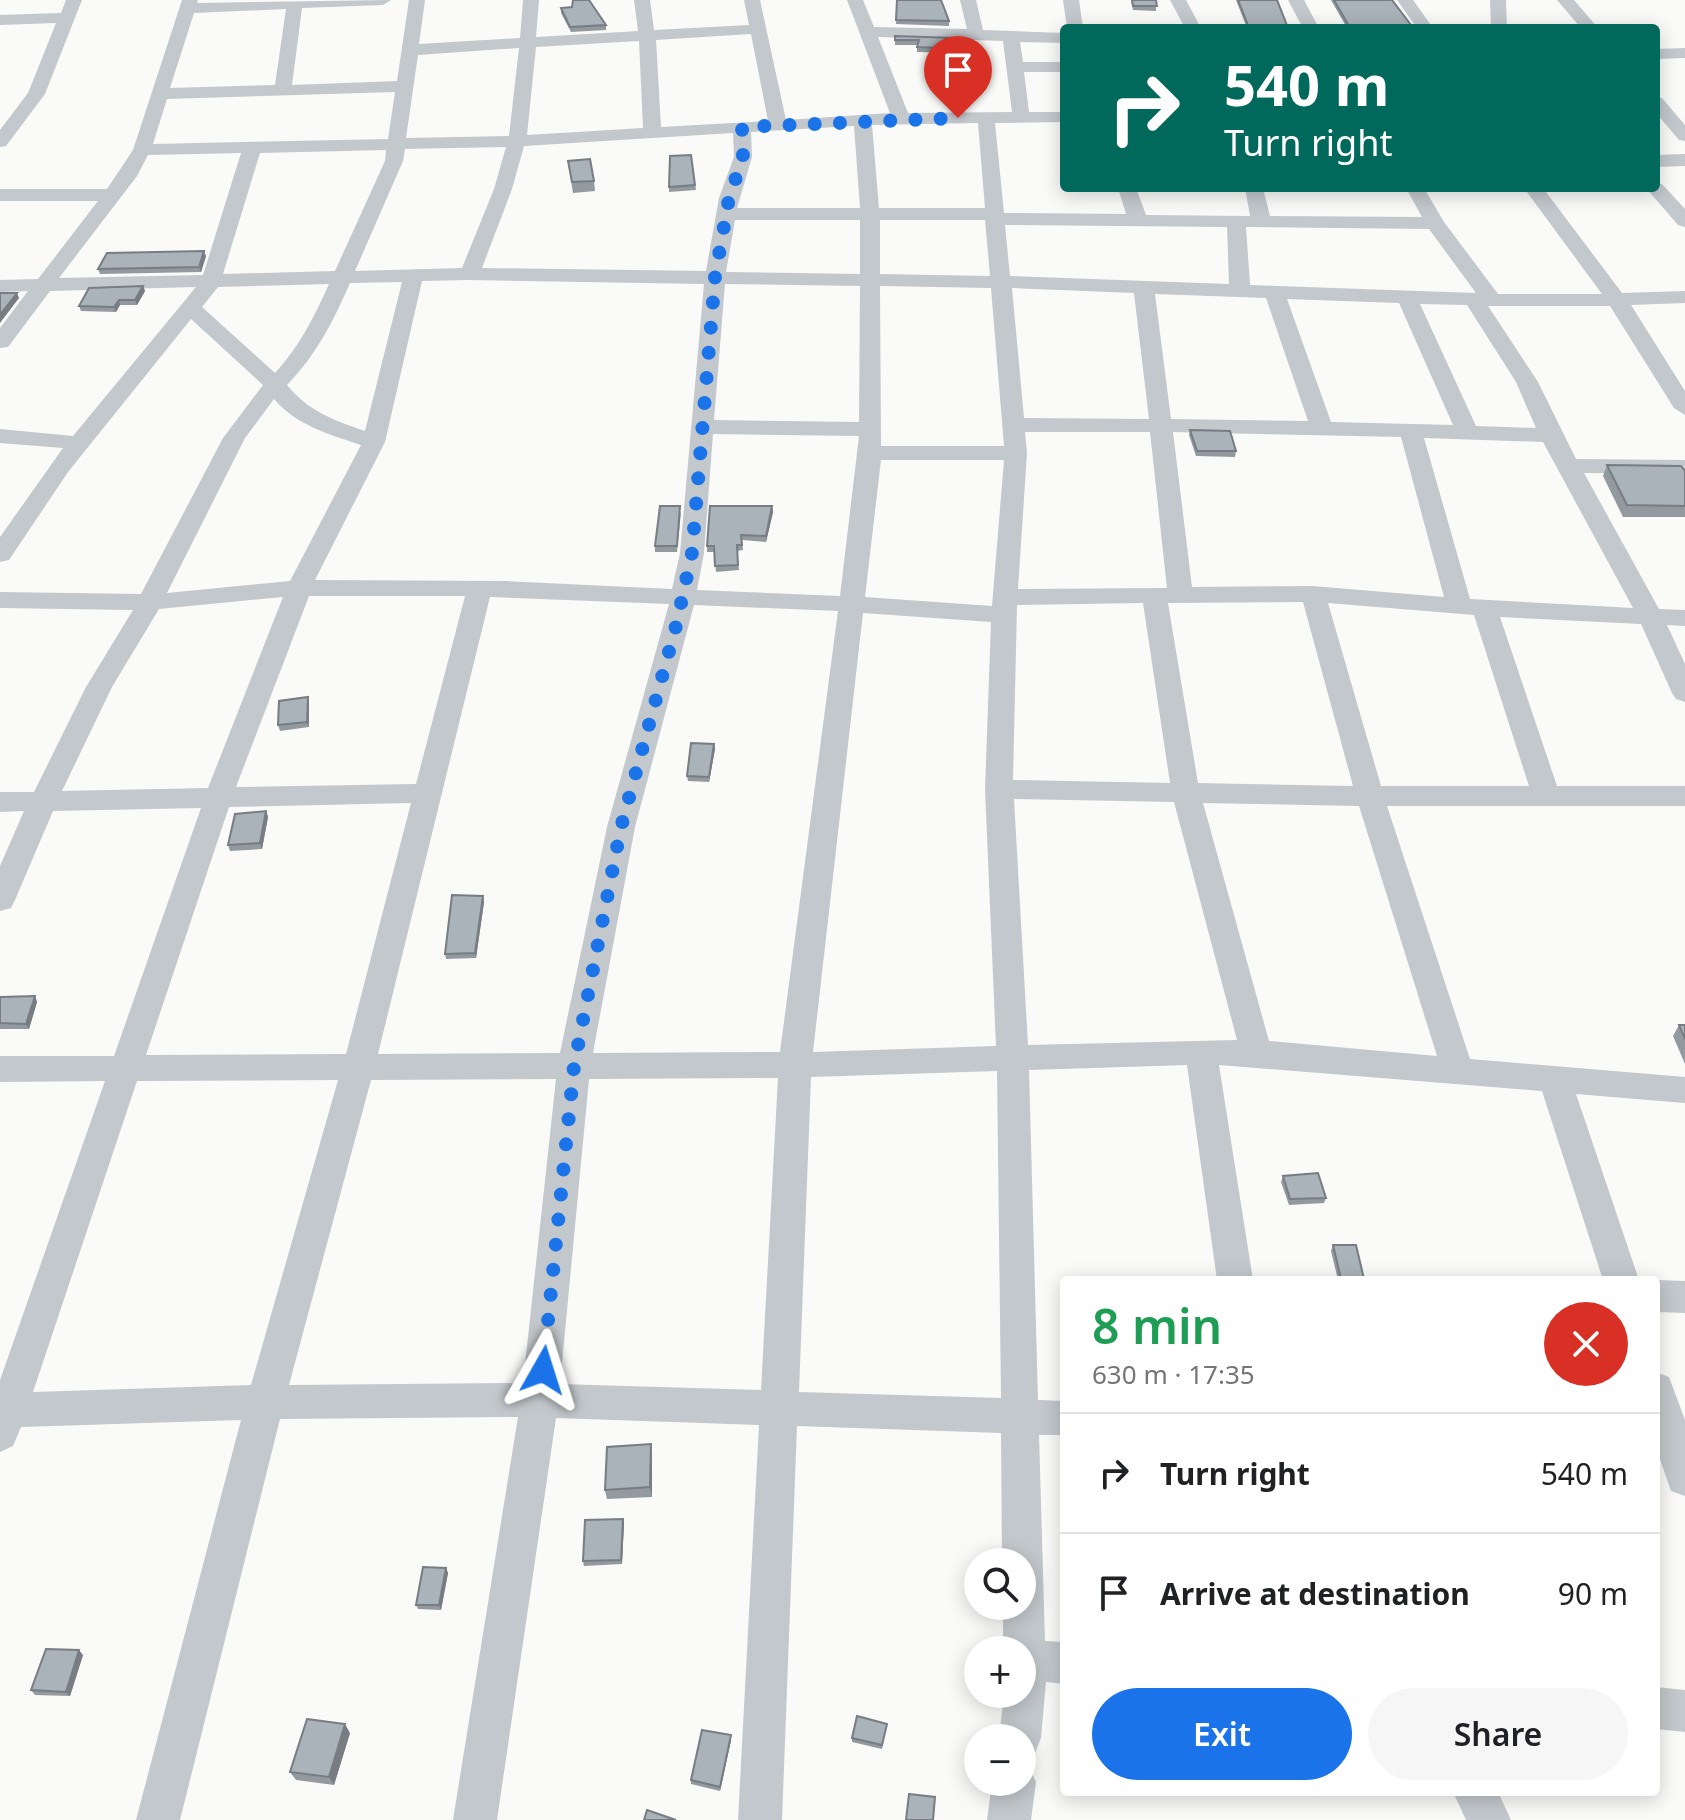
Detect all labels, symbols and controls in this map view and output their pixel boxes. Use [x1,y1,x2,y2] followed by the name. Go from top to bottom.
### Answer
[924,36,992,118] pin
[1224,46,1389,122] text: 540 m
[936,48,980,92] icon: arrive
[1092,56,1196,160] icon: right
[1224,118,1392,167] text: Turn right
[1092,1293,1222,1358] text: 8 min
[1544,1302,1628,1386] button: close
[501,1328,585,1412] position arrow
[1092,1356,1255,1392] text: 630 m · 17:35
[1092,1451,1136,1495] icon: right
[1160,1453,1310,1494] text: Turn right
[1541,1453,1628,1494] text: 540 m
[964,1548,1036,1796] map controls
[964,1548,1036,1620] button: search
[1092,1571,1136,1615] icon: arrive
[1160,1573,1470,1614] text: Arrive at destination
[1558,1573,1628,1614] text: 90 m
[964,1636,1036,1708] button: +
[1092,1688,1352,1780] button: Exit
[1368,1688,1628,1780] button: Share
[964,1724,1036,1796] button: −

